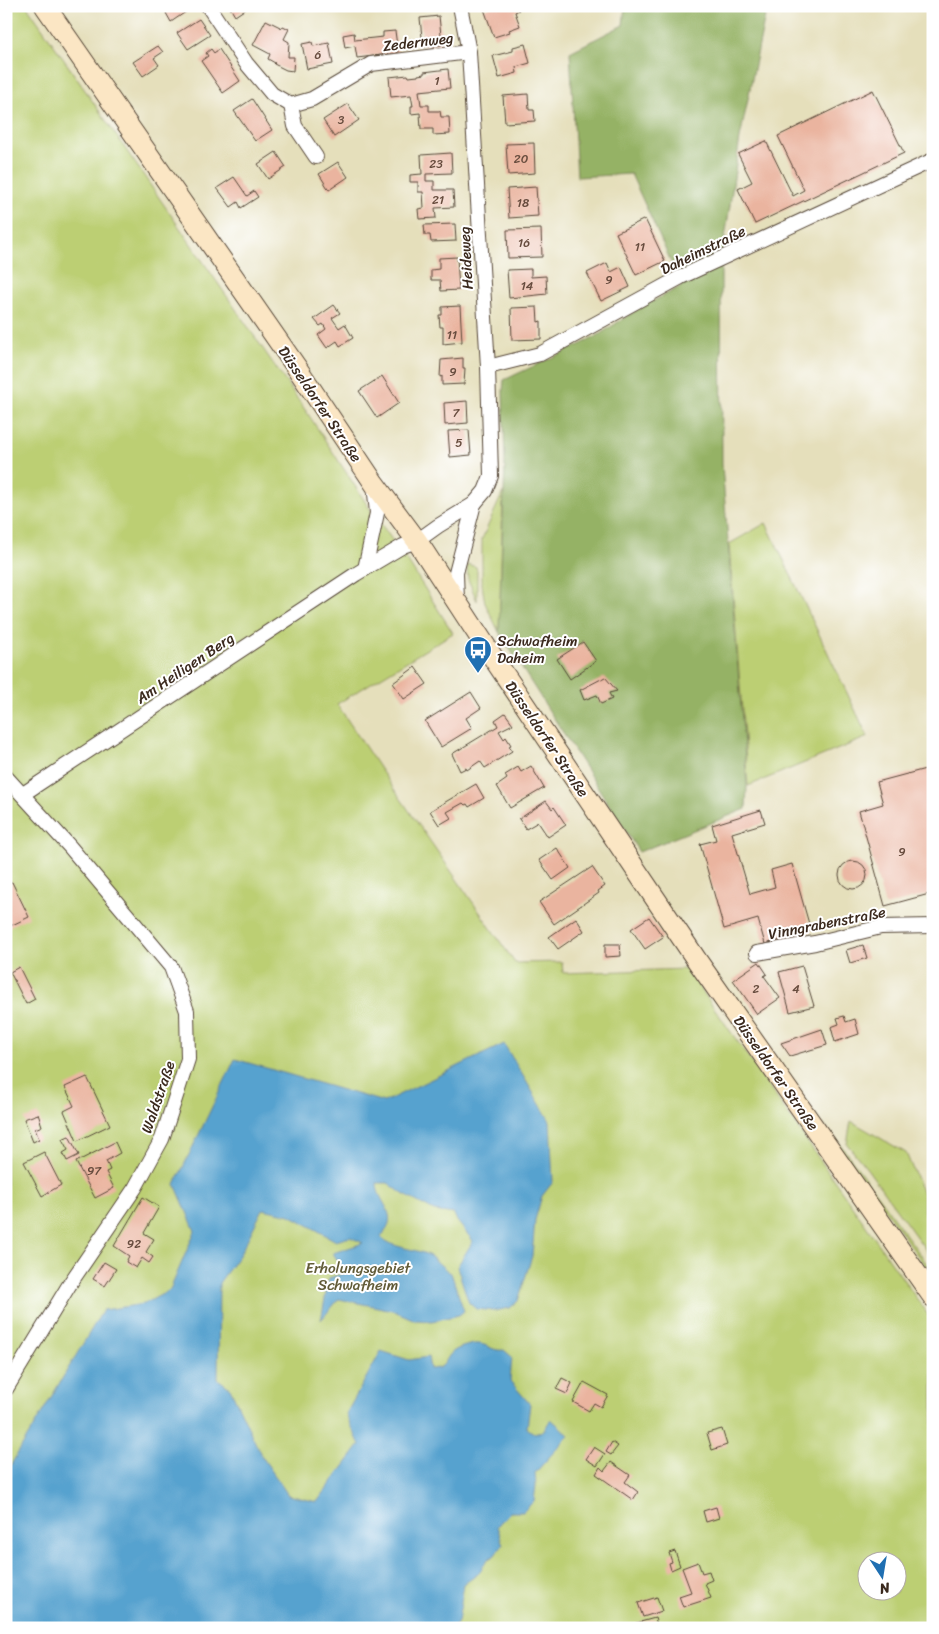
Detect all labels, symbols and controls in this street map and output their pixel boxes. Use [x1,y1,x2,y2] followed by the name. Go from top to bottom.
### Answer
[381,25,455,59] street label: Zedernweg
[315,44,322,66] house number: 6
[434,70,440,92] house number: 1
[338,109,345,131] house number: 3
[514,148,529,170] house number: 20
[429,153,443,175] house number: 23
[432,189,444,211] house number: 21
[517,192,529,214] house number: 18
[656,218,750,282] street label: Daheimstraße
[451,226,481,290] street label: Heideweg
[518,232,530,254] house number: 16
[635,236,645,258] house number: 11
[605,269,613,291] house number: 9
[521,275,534,297] house number: 14
[447,324,457,346] house number: 11
[271,340,369,468] street label: Düsseldorfer Straße
[449,361,457,383] house number: 9
[453,402,461,424] house number: 7
[455,432,463,454] house number: 5
[130,625,240,711] street label: Am Heiligen Berg
[497,628,578,671] place label: Schwafheim Daheim
[463,635,493,674] bus stop icon: Schwafheim Daheim
[498,675,596,803] street label: Düsseldorfer Straße
[898,841,906,863] house number: 9
[766,899,888,947] street label: Vinngrabenstraße
[753,978,760,1000] house number: 2
[792,978,800,1000] house number: 4
[726,1010,826,1136] street label: Düsseldorfer Straße
[133,1057,183,1137] street label: Waldstraße
[87,1160,102,1182] house number: 97
[127,1233,141,1255] house number: 92
[306,1255,411,1298] park label: Erholungsgebiet Schwafheim
[856,1552,906,1602] north arrow
[877,1575,893,1602] text: N

